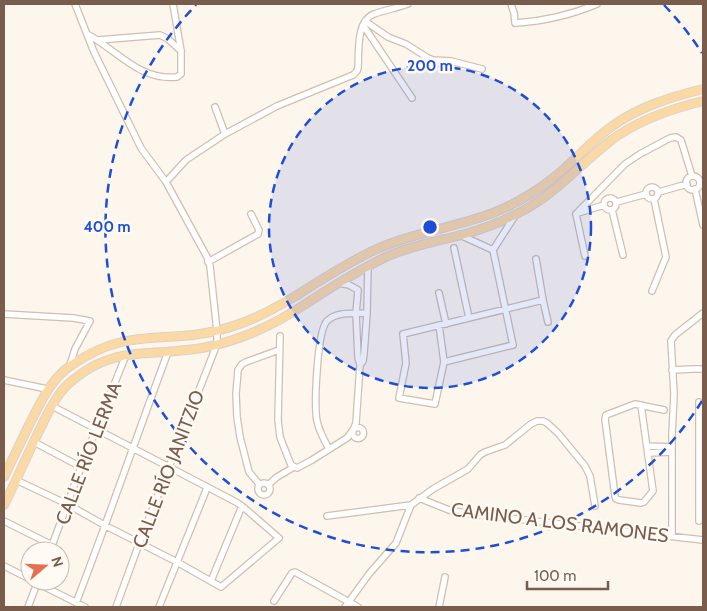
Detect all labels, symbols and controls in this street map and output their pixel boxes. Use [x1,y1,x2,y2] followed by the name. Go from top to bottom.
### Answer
[407,57,453,75] text: 200 m
[84,218,130,236] text: 400 m
[421,218,439,236] centre of rings
[50,378,126,528] street label: CALLE RÍO LERMA
[127,387,209,551] street label: CALLE RÍO JANITZIO
[450,498,670,547] street label: CAMINO A LOS RAMONES
[20,541,70,591] north arrow
[47,554,67,569] text: N
[527,558,608,590] scale bar
[534,567,576,585] text: 100 m

